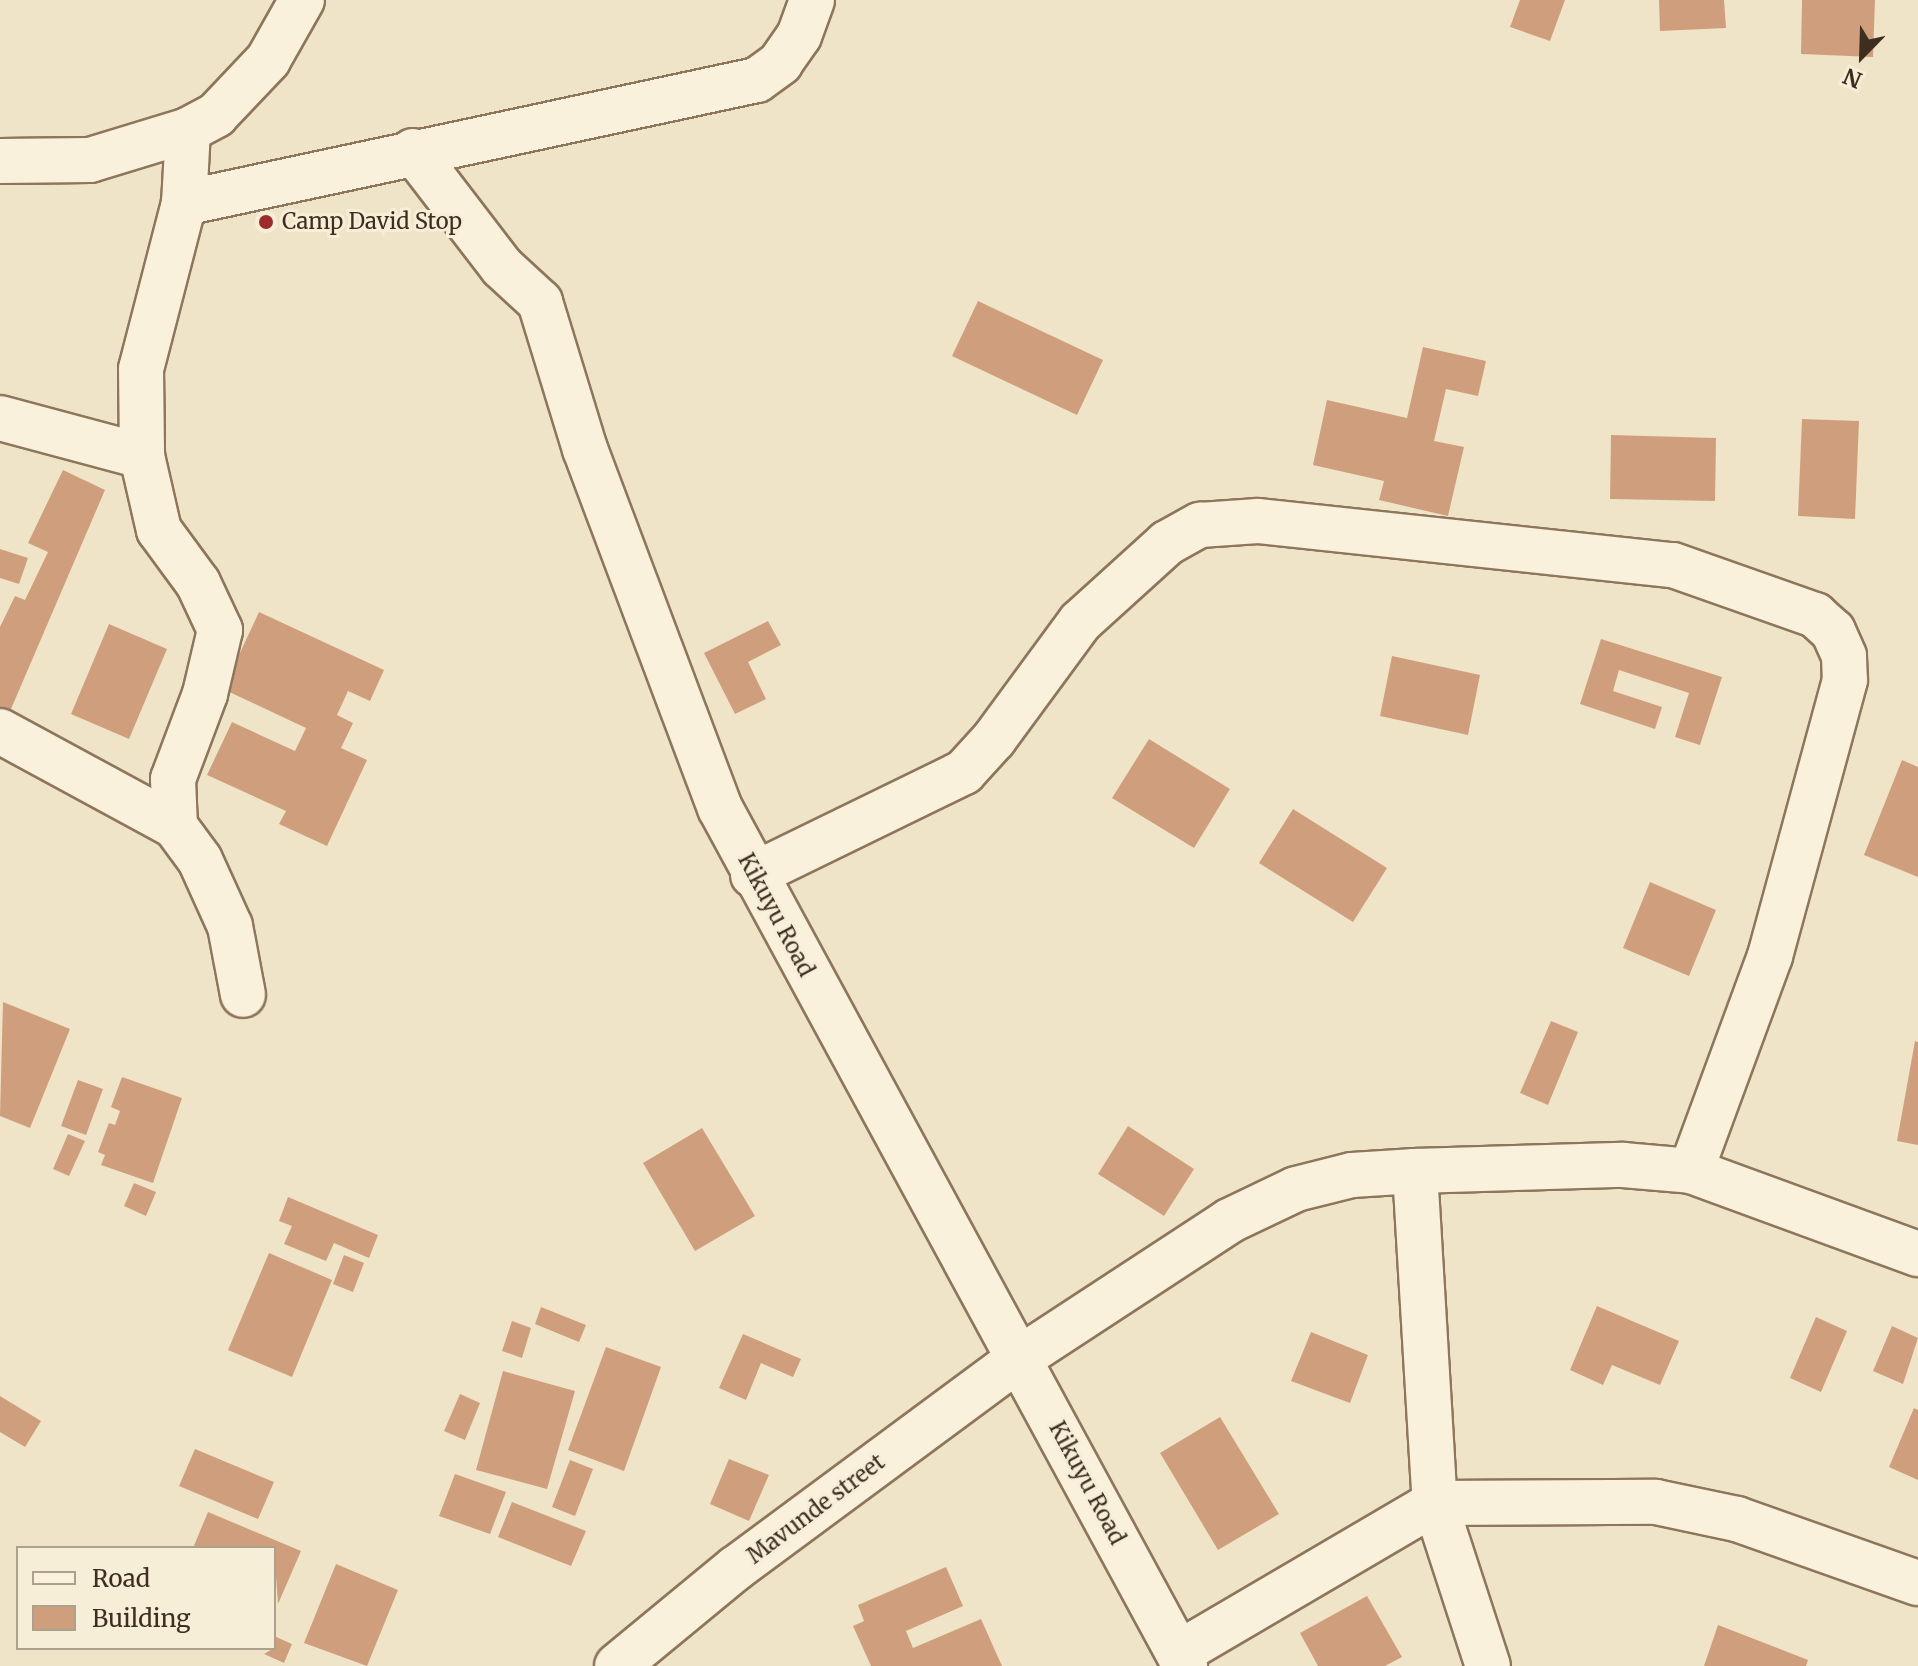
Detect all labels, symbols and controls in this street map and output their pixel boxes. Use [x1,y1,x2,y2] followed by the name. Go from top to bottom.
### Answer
[1822,16,1902,96] north arrow
[1839,62,1866,94] text: N
[282,209,462,235] place label: Camp David Stop
[257,213,275,231] marker: Camp David Stop
[732,849,820,981] street label: Kikuyu Road
[1043,1417,1131,1549] street label: Kikuyu Road
[742,1449,890,1569] street label: Mavunde street
[16,1546,276,1650] legend
[92,1563,150,1594] text: Road
[92,1603,191,1634] text: Building

